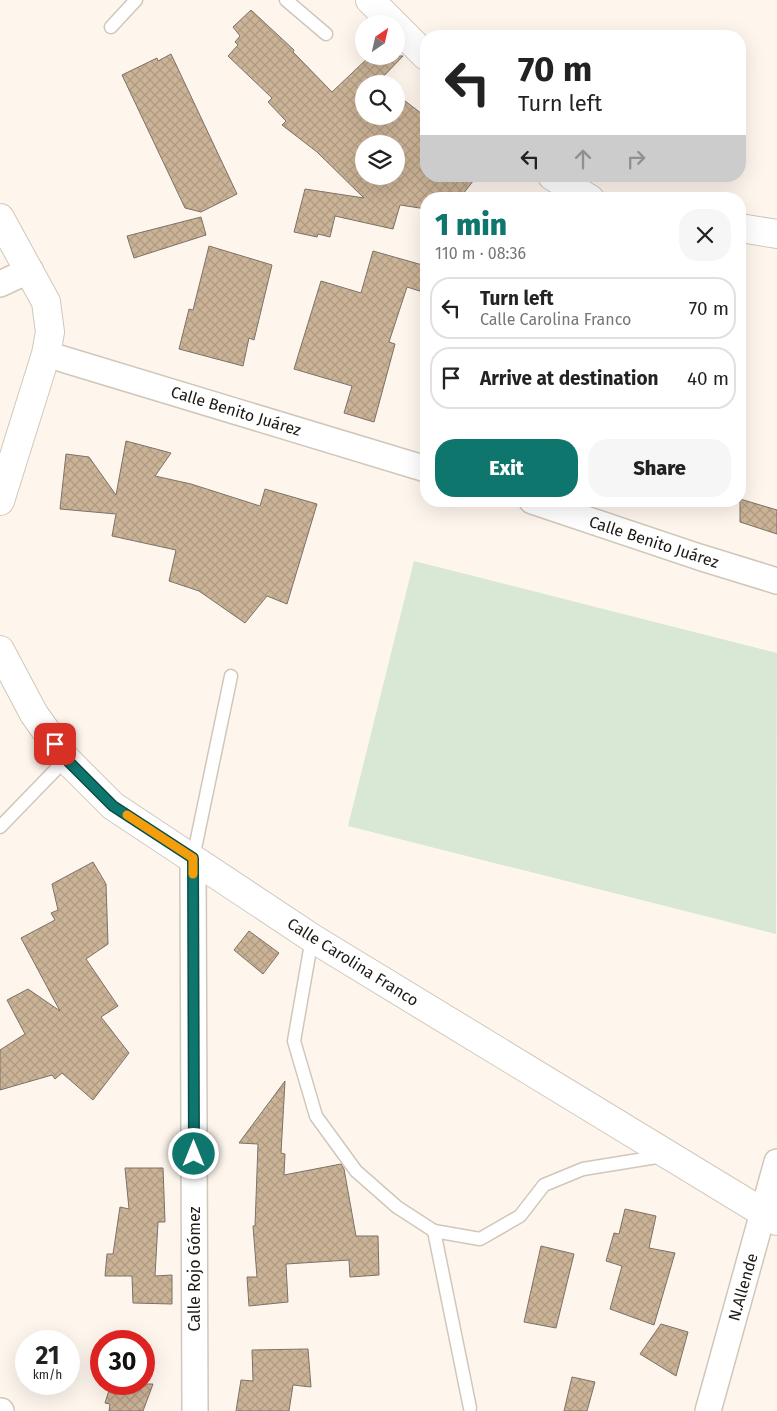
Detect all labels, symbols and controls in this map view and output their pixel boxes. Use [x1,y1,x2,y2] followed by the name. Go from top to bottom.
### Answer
[355,15,405,65] north arrow
[355,15,405,185] map controls
[518,48,592,90] text: 70 m
[435,50,500,115] icon: left
[355,75,405,125] button: search
[518,90,602,117] text: Turn left
[355,135,405,185] button: layers
[516,145,544,173] icon: left
[569,145,597,173] icon: ahead
[622,145,650,173] icon: right
[435,207,507,243] text: 1 min
[679,209,731,261] button: close
[435,244,526,263] text: 110 m · 08:36
[480,287,554,310] text: Turn left
[437,294,465,322] icon: left
[689,297,729,320] text: 70 m
[480,310,631,329] text: Calle Carolina Franco
[437,364,465,392] icon: arrive
[480,367,659,390] text: Arrive at destination
[687,367,729,390] text: 40 m
[169,382,303,440] street label: Calle Benito Juárez
[435,439,578,497] button: Exit
[588,439,731,497] button: Share
[587,512,721,572] street label: Calle Benito Juárez
[34,723,76,765] pin
[41,730,69,758] icon: arrive
[284,914,422,1010] street label: Calle Carolina Franco
[167,1127,219,1179] position arrow
[185,1206,204,1332] street label: Calle Rojo Gómez
[724,1251,762,1323] street label: N.Allende
[90,1330,155,1395] speed limit sign: 30
[36,1341,59,1371] text: 21
[33,1368,62,1382] text: km/h

